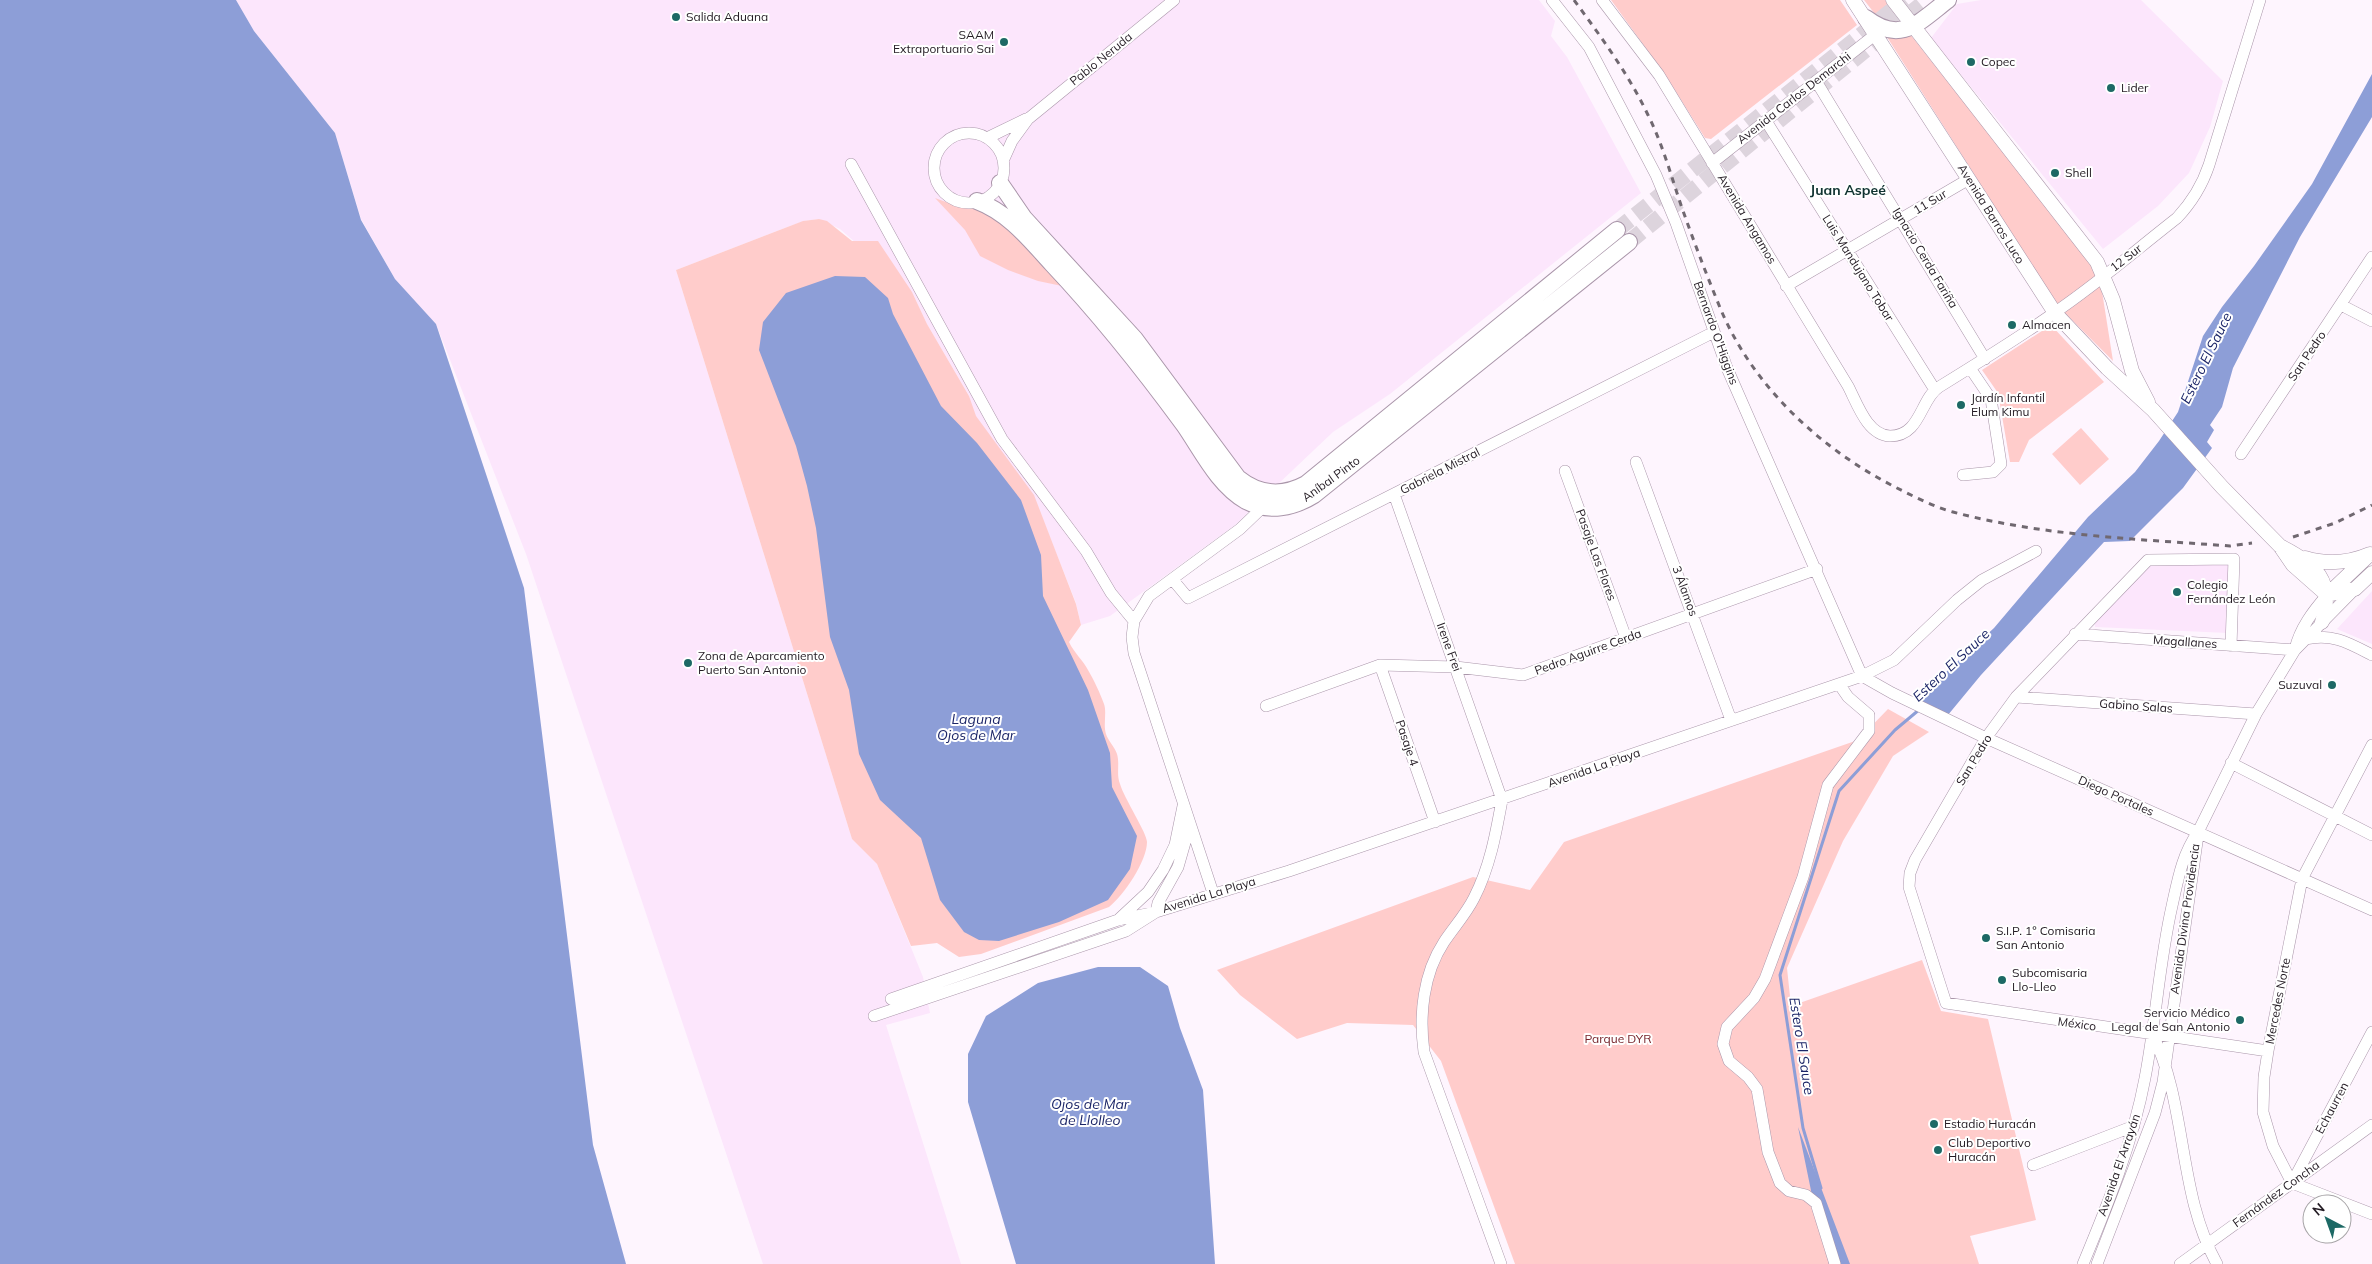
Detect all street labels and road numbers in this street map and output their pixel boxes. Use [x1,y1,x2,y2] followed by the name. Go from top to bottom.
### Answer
[1066,29,1135,88] street label: Pablo Neruda
[1734,48,1854,147] street label: Avenida Carlos Demarchi
[1955,161,2028,266] street label: Avenida Barros Luco
[1715,171,1780,267] street label: Avenida Angamos
[1910,185,1950,217] street label: 11 Sur
[1889,205,1961,311] street label: Ignacio Cerda Fariña
[1819,212,1898,324] street label: Luis Mandujano Tobar
[2107,240,2145,275] street label: 12 Sur
[1691,279,1742,387] street label: Bernardo O'Higgins
[2284,328,2329,384] street label: San Pedro
[1397,444,1482,497] street label: Gabriela Mistral
[1299,452,1363,505] street label: Aníbal Pinto
[1573,507,1620,603] street label: Pasaje Las Flores
[1669,564,1702,618] street label: 3 Álamos
[1434,620,1465,673] street label: Irene Frei
[1532,625,1643,678] street label: Pedro Aguirre Cerda
[2152,632,2218,651] street label: Magallanes
[2099,695,2173,716] street label: Gabino Salas
[1393,718,1422,768] street label: Pasaje 4
[1952,731,1995,788] street label: San Pedro
[1546,745,1642,790] street label: Avenida La Playa
[2076,772,2156,819] street label: Diego Portales
[2167,843,2203,995] street label: Avenida Divina Providencia
[1160,873,1257,916] street label: Avenida La Playa
[2262,957,2293,1045] street label: Mercedes Norte
[2057,1013,2097,1034] street label: México
[2312,1079,2351,1136] street label: Echaurren
[2094,1112,2143,1218] street label: Avenida El Arrayán
[2229,1157,2322,1230] street label: Fernández Concha

